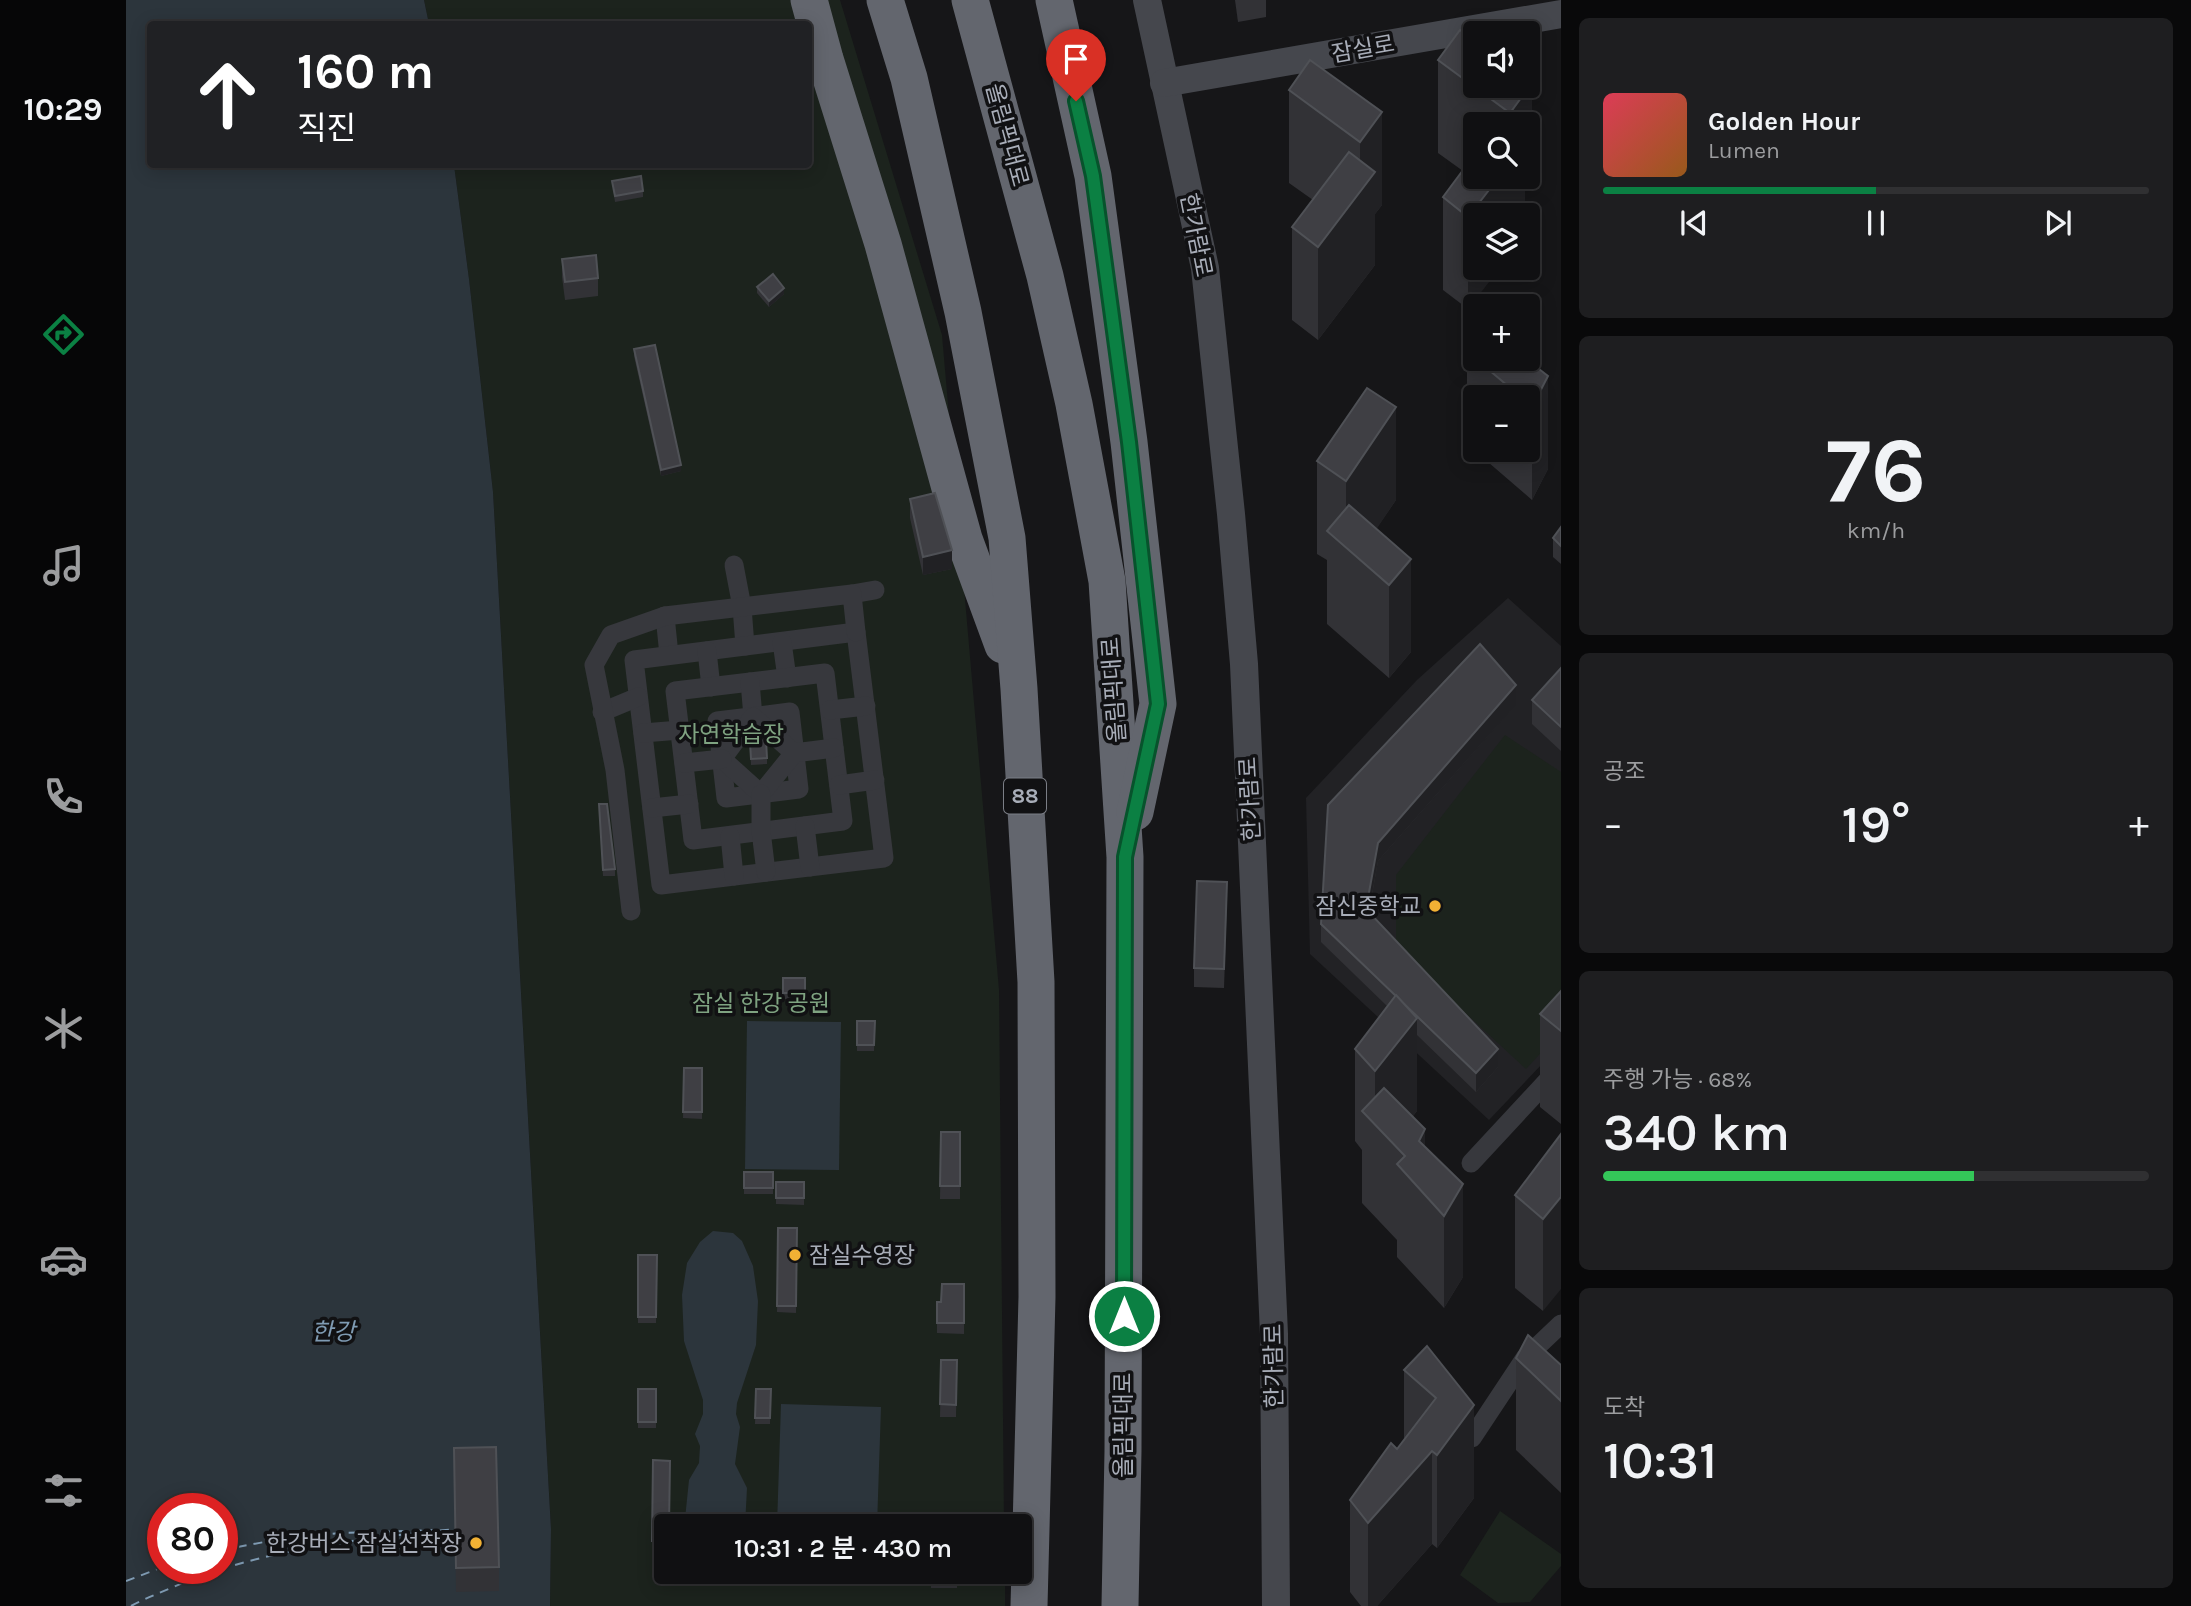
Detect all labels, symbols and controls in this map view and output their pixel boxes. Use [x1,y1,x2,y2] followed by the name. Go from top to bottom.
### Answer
[1463,21,1540,462] map controls
[1463,21,1540,98] button: sound
[1046,29,1106,101] pin
[1329,30,1397,68] street label: 잠실로
[1057,40,1095,78] icon: arrive
[297,43,434,100] text: 160 m
[182,49,273,140] icon: ahead
[980,80,1034,190] street label: 올림픽대로
[23,91,103,128] text: 10:29
[1708,106,1860,137] text: Golden Hour
[297,110,356,147] text: 직진
[1463,112,1540,189] button: search
[1708,137,1780,164] text: Lumen
[1175,191,1217,279] street label: 한가람로
[1463,203,1540,280] button: layers
[1675,204,1713,242] icon: previous
[1857,204,1895,242] icon: pause
[2039,204,2077,242] icon: next
[1463,294,1540,371] button: +
[39,310,88,359] icon: directions
[1463,385,1540,462] button: −
[1826,418,1926,524] text: 76
[1847,517,1905,544] text: km/h
[39,541,88,590] icon: music
[1097,636,1131,744] street label: 올림픽대로
[678,721,784,748] park label: 자연학습장
[1234,756,1266,842] street label: 한가람로
[1603,758,1645,785] text: 공조
[39,772,88,821] icon: phone
[1004,778,1046,814] road number: 88
[1842,794,1910,855] text: 19°
[1603,802,1623,847] text: −
[2129,802,2149,847] text: +
[1315,893,1421,920] place label: 잠신중학교
[1427,898,1443,914] marker: 잠신중학교
[692,990,830,1017] park label: 잠실 한강 공원
[39,1004,88,1053] icon: climate
[1603,1066,1752,1093] text: 주행 가능 · 68%
[1603,1102,1790,1163] text: 340 km
[39,1235,88,1284] icon: car
[809,1242,915,1269] place label: 잠실수영장
[787,1247,803,1263] marker: 잠실수영장
[1087,1279,1161,1353] position arrow
[311,1318,358,1346] water label: 한강
[1260,1323,1288,1409] street label: 한가람로
[1110,1372,1137,1478] street label: 올림픽대로
[1603,1394,1645,1421] text: 도착
[1603,1430,1717,1491] text: 10:31
[39,1466,88,1515] icon: filters
[147,1493,238,1584] speed limit sign: 80
[266,1530,462,1557] place label: 한강버스 잠실선착장
[734,1533,952,1564] text: 10:31 · 2 분 · 430 m
[468,1535,484,1551] marker: 한강버스 잠실선착장

